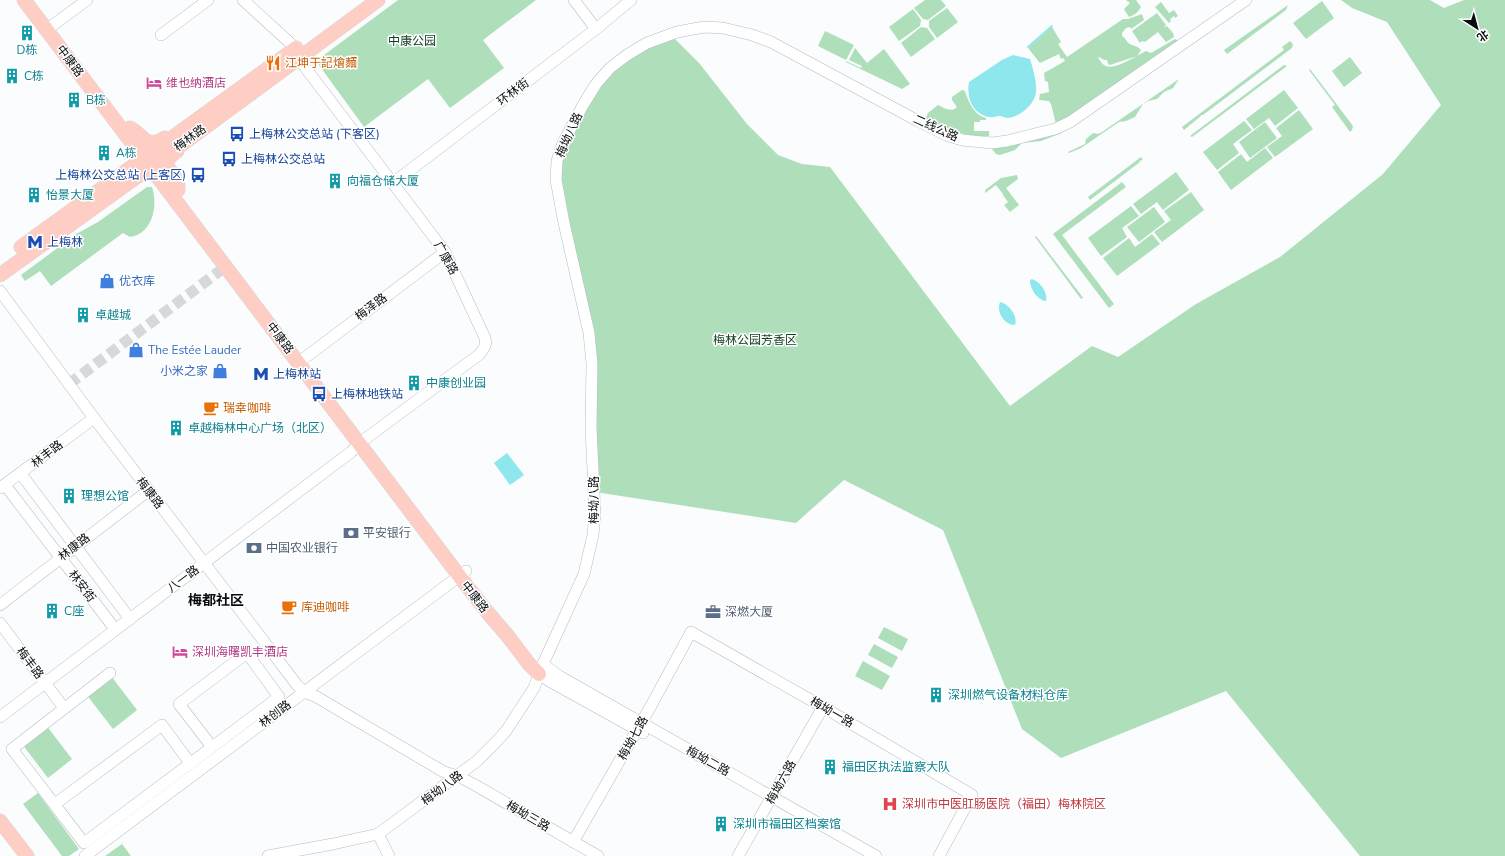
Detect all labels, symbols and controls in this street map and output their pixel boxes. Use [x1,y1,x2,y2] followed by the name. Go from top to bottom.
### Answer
[1457,8,1497,48] north arrow
[18,24,36,42] building icon: D栋
[1474,26,1491,45] text: 北
[388,33,436,49] park label: 中康公园
[17,42,37,58] place label: D栋
[53,42,87,80] street label: 中康路
[264,54,282,72] restaurant icon: 江坤于記燴麵
[285,55,357,71] place label: 江坤于記燴麵
[3,67,21,85] building icon: C栋
[24,68,44,84] place label: C栋
[145,74,163,92] hotel icon: 维也纳酒店
[166,75,226,91] place label: 维也纳酒店
[494,75,532,109] street label: 环林街
[65,91,83,109] building icon: B栋
[86,92,106,108] place label: B栋
[552,110,586,160] street label: 梅坳八路
[911,111,961,145] street label: 二线公路
[171,121,209,155] street label: 梅林路
[228,125,246,143] bus stop icon: 上梅林公交总站 (下客区)
[249,126,380,142] place label: 上梅林公交总站 (下客区)
[95,144,113,162] building icon: A栋
[116,145,137,161] place label: A栋
[220,150,238,168] bus stop icon: 上梅林公交总站
[241,151,325,167] place label: 上梅林公交总站
[189,166,207,184] bus stop icon: 上梅林公交总站 (上客区)
[55,167,186,183] place label: 上梅林公交总站 (上客区)
[326,172,344,190] building icon: 向福仓储大厦
[347,173,419,189] place label: 向福仓储大厦
[25,186,43,204] building icon: 怡景大厦
[46,187,94,203] place label: 怡景大厦
[26,233,44,251] metro station icon: 上梅林
[47,234,83,250] place label: 上梅林
[430,238,462,278] street label: 广康路
[98,272,116,290] shop icon: 优衣库
[119,273,155,289] place label: 优衣库
[352,290,390,324] street label: 梅泽路
[74,306,92,324] building icon: 卓越城
[95,307,131,323] place label: 卓越城
[263,319,297,357] street label: 中康路
[713,332,797,348] park label: 梅林公园芳香区
[127,341,145,359] shop icon: The Estée Lauder
[148,342,242,358] place label: The Estée Lauder
[211,362,229,380] shop icon: 小米之家
[160,363,208,379] place label: 小米之家
[252,365,270,383] metro station icon: 上梅林站
[273,366,321,382] place label: 上梅林站
[405,374,423,392] building icon: 中康创业园
[426,375,486,391] place label: 中康创业园
[310,385,328,403] bus stop icon: 上梅林地铁站
[331,386,403,402] place label: 上梅林地铁站
[202,399,220,417] cafe icon: 瑞幸咖啡
[223,400,271,416] place label: 瑞幸咖啡
[167,419,185,437] building icon: 卓越梅林中心广场（北区）
[188,420,332,436] place label: 卓越梅林中心广场（北区）
[28,437,66,471] street label: 林丰路
[133,474,167,512] street label: 梅康路
[586,476,602,524] street label: 梅坳八路
[60,487,78,505] building icon: 理想公馆
[81,488,129,504] place label: 理想公馆
[342,524,360,542] bank icon: 平安银行
[363,525,411,541] place label: 平安银行
[55,530,93,564] street label: 林康路
[245,539,263,557] bank icon: 中国农业银行
[266,540,338,556] place label: 中国农业银行
[164,562,202,596] street label: 八一路
[65,567,99,605] street label: 林安街
[458,578,492,616] street label: 中康路
[188,591,244,610] district label: 梅都社区
[280,598,298,616] cafe icon: 库迪咖啡
[301,599,349,615] place label: 库迪咖啡
[43,602,61,620] building icon: C座
[64,603,84,619] place label: C座
[704,603,722,621] office icon: 深燃大厦
[725,604,773,620] place label: 深燃大厦
[171,643,189,661] hotel icon: 深圳海曙凯丰酒店
[13,644,47,682] street label: 梅丰路
[192,644,288,660] place label: 深圳海曙凯丰酒店
[927,686,945,704] building icon: 深圳燃气设备材料仓库
[948,687,1068,703] place label: 深圳燃气设备材料仓库
[807,693,857,731] street label: 梅坳一路
[256,697,294,731] street label: 林创路
[614,713,652,763] street label: 梅坳七路
[683,742,733,780] street label: 梅坳二路
[762,757,800,807] street label: 梅坳六路
[821,758,839,776] building icon: 福田区执法监察大队
[842,759,950,775] place label: 福田区执法监察大队
[418,767,466,809] street label: 梅坳八路
[881,795,899,813] hospital icon: 深圳市中医肛肠医院（福田）梅林院区
[902,796,1106,812] place label: 深圳市中医肛肠医院（福田）梅林院区
[503,797,553,835] street label: 梅坳三路
[712,815,730,833] building icon: 深圳市福田区档案馆
[733,816,841,832] place label: 深圳市福田区档案馆

